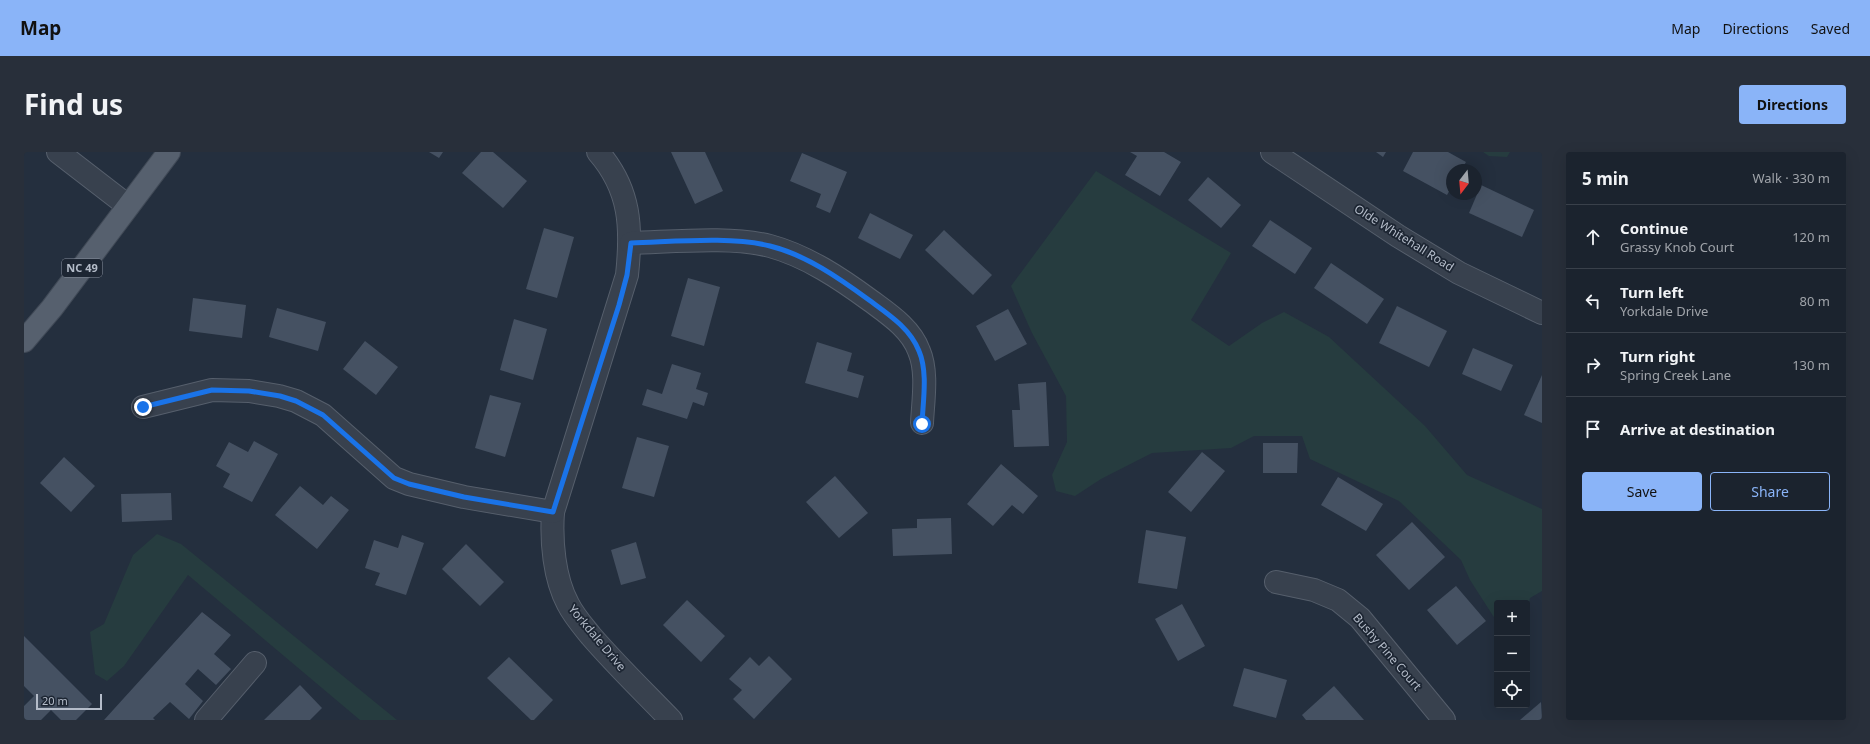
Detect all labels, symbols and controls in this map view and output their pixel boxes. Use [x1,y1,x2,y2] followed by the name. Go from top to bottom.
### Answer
[20,15,61,41] text: Map
[1671,19,1700,38] text: Map
[1722,19,1789,38] text: Directions
[1811,19,1850,38] text: Saved
[24,85,123,123] text: Find us
[1739,85,1846,124] button: Directions
[1446,164,1482,200] north arrow
[1582,167,1629,190] text: 5 min
[1752,169,1830,187] text: Walk · 330 m
[1351,200,1457,275] street label: Olde Whitehall Road
[1620,218,1688,238] text: Continue
[1582,226,1604,248] icon: ahead
[1792,228,1830,246] text: 120 m
[1620,238,1734,256] text: Grassy Knob Court
[62,259,102,277] road number: NC 49
[1620,282,1684,302] text: Turn left
[1582,290,1604,312] icon: left
[1800,292,1830,310] text: 80 m
[1620,302,1708,320] text: Yorkdale Drive
[1620,346,1695,366] text: Turn right
[1582,354,1604,376] icon: right
[1792,356,1830,374] text: 130 m
[1620,366,1731,384] text: Spring Creek Lane
[134,398,152,416] route end
[913,415,931,433] route start
[1582,418,1604,440] icon: arrive
[1620,419,1775,439] text: Arrive at destination
[1582,472,1702,511] button: Save
[1710,472,1830,511] button: Share
[1494,600,1530,708] map controls
[1494,600,1530,636] button: +
[565,601,630,675] street label: Yorkdale Drive
[1349,610,1426,694] street label: Bushy Pine Court
[1494,636,1530,672] button: −
[1494,672,1530,708] button: locate
[36,692,102,711] scale bar
[42,693,68,708] text: 20 m

